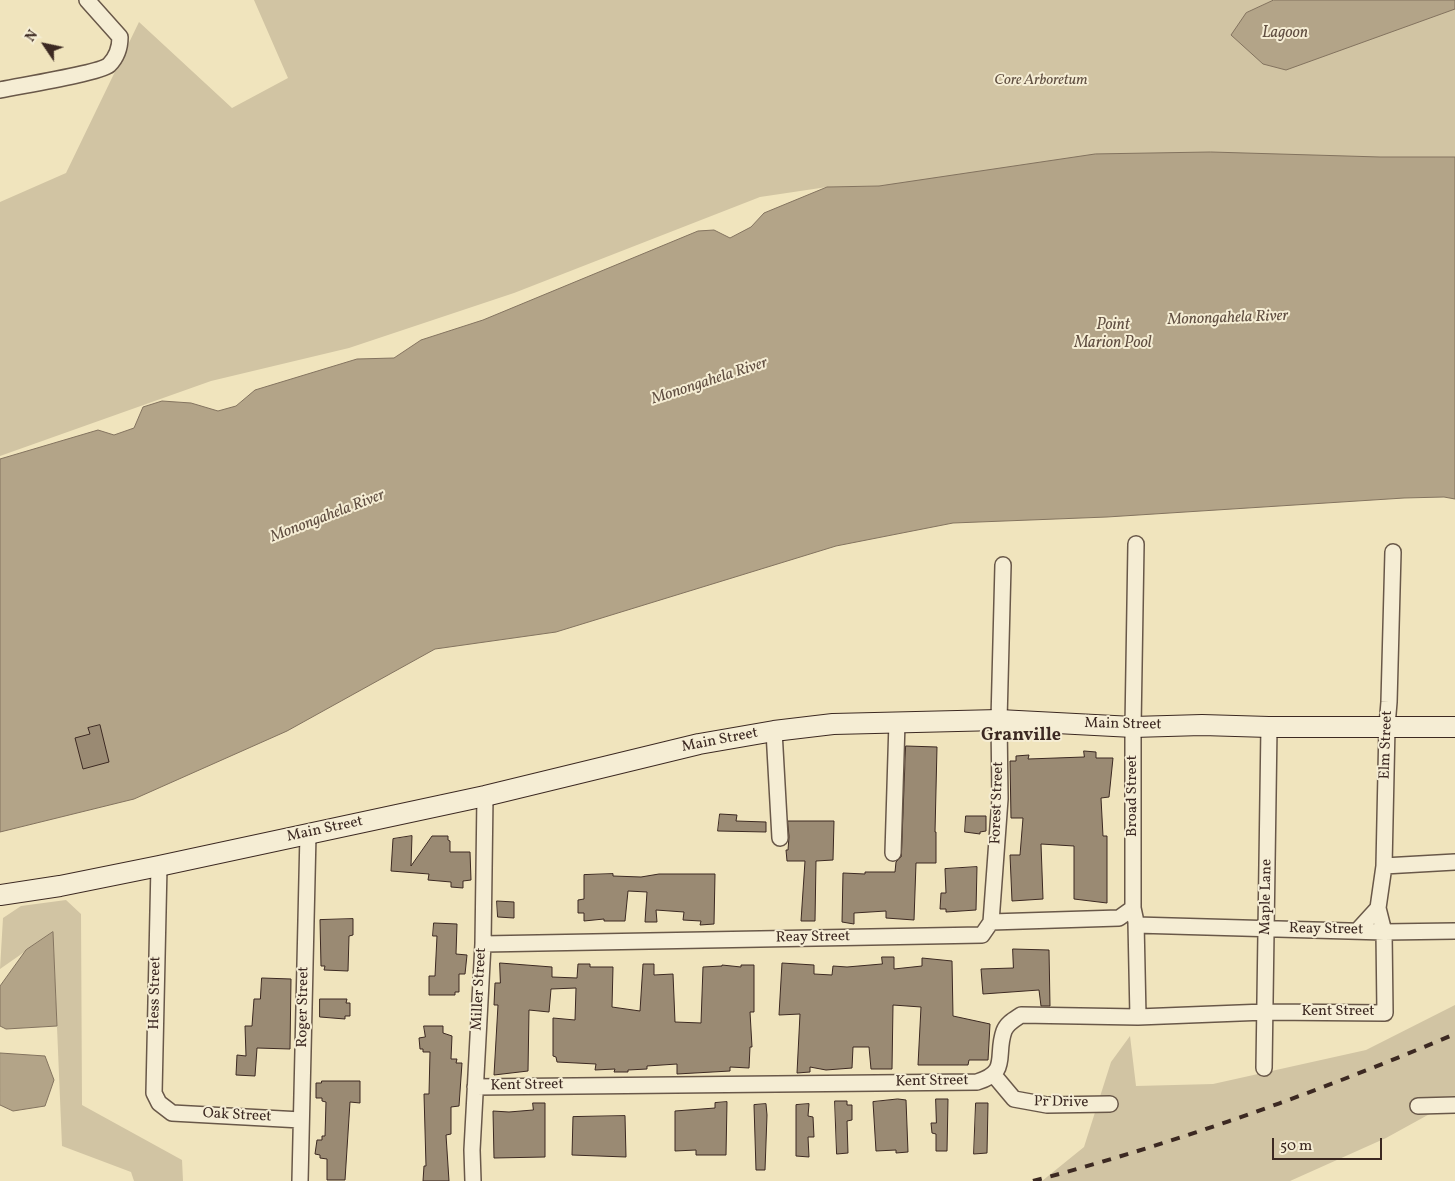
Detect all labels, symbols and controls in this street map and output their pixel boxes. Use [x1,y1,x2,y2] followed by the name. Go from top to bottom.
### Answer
[20,20,70,70] north arrow
[1262,24,1308,44] water label: Lagoon
[21,27,43,46] text: N
[994,72,1088,90] park label: Core Arboretum
[1167,307,1289,331] water label: Monongahela River
[1074,316,1152,354] water label: Point Marion Pool
[649,354,771,410] water label: Monongahela River
[268,486,388,548] water label: Monongahela River
[1377,710,1397,780] street label: Elm Street
[1084,715,1162,735] street label: Main Street
[680,725,760,757] street label: Main Street
[981,726,1061,748] district label: Granville
[1124,755,1142,837] street label: Broad Street
[988,761,1008,845] street label: Forest Street
[285,813,365,847] street label: Main Street
[1257,859,1277,935] street label: Maple Lane
[1289,920,1363,940] street label: Reay Street
[776,928,850,948] street label: Reay Street
[469,947,491,1031] street label: Miller Street
[146,956,166,1030] street label: Hess Street
[294,966,314,1048] street label: Roger Street
[1301,1003,1375,1021] street label: Kent Street
[895,1072,969,1092] street label: Kent Street
[490,1076,564,1096] street label: Kent Street
[1034,1094,1088,1112] street label: Pr Drive
[202,1105,272,1127] street label: Oak Street
[1275,1128,1385,1160] scale bar
[1280,1136,1312,1157] text: 50 m

